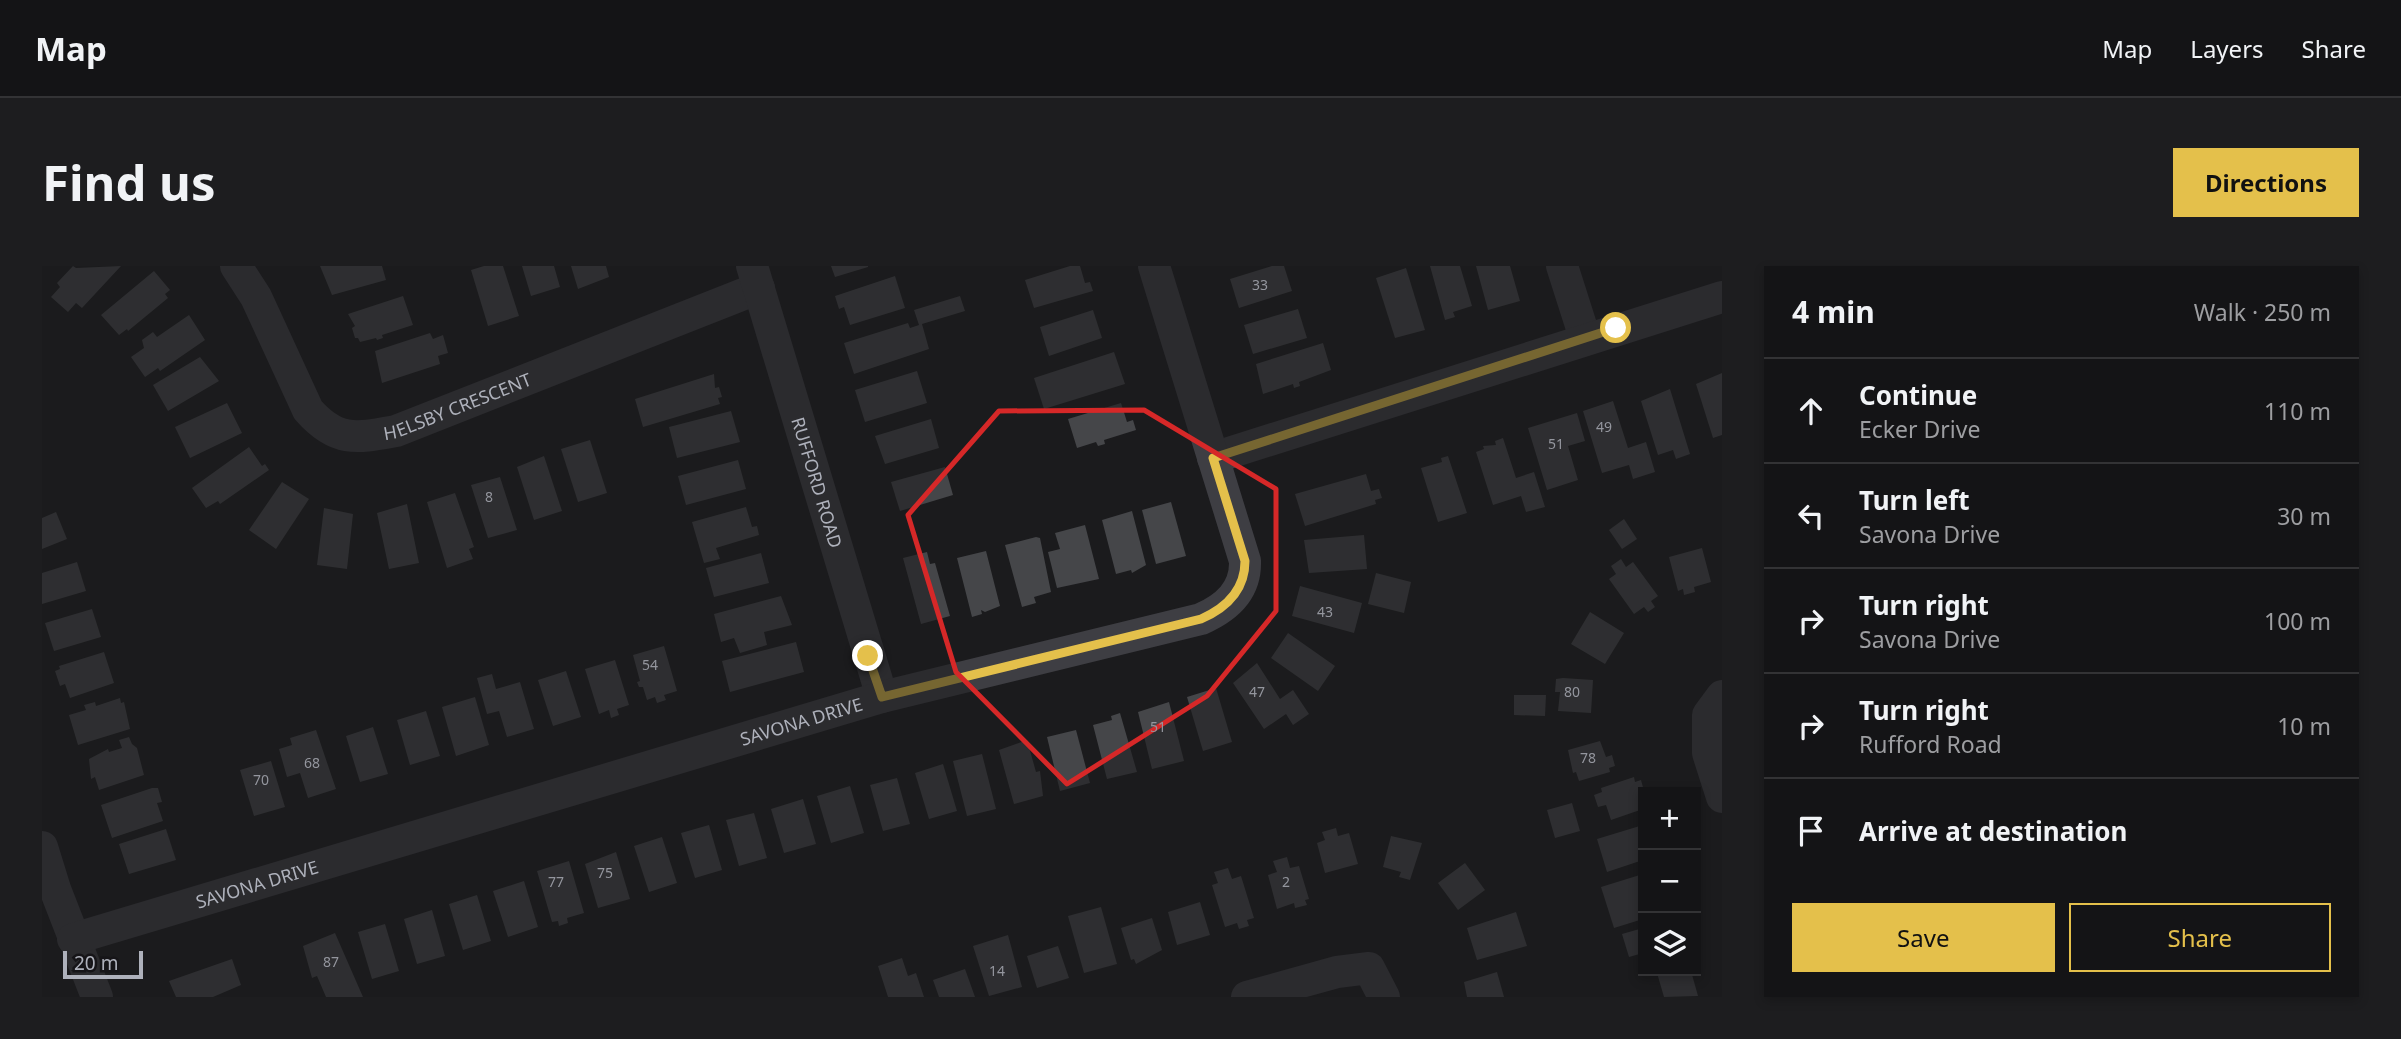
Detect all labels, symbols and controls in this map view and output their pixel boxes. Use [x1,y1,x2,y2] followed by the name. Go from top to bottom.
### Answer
[35,26,107,71] text: Map
[2102,32,2152,65] text: Map
[2190,32,2264,65] text: Layers
[2302,32,2366,65] text: Share
[2173,148,2359,217] button: Directions
[42,149,216,215] text: Find us
[1252,275,1268,294] house number: 33
[1792,291,1875,332] text: 4 min
[2194,296,2331,328] text: Walk · 250 m
[1600,312,1631,343] route start
[381,367,535,445] street label: HELSBY CRESCENT
[1859,377,1977,413] text: Continue
[1792,392,1830,430] icon: ahead
[2264,395,2331,427] text: 110 m
[1859,413,1980,445] text: Ecker Drive
[786,414,848,551] street label: RUFFORD ROAD
[1596,417,1612,436] house number: 49
[1548,434,1564,453] house number: 51
[1859,482,1970,518] text: Turn left
[485,487,493,506] house number: 8
[1792,497,1830,535] icon: left
[2277,500,2331,532] text: 30 m
[1859,518,2000,550] text: Savona Drive
[1859,587,1989,623] text: Turn right
[1317,602,1333,621] house number: 43
[1792,602,1830,640] icon: right
[2264,605,2331,637] text: 100 m
[1859,623,2000,655] text: Savona Drive
[852,640,883,671] route end
[642,655,658,674] house number: 54
[1249,682,1265,701] house number: 47
[1564,682,1580,701] house number: 80
[737,692,865,751] street label: SAVONA DRIVE
[1859,692,1989,728] text: Turn right
[1792,707,1830,745] icon: right
[2277,710,2331,742] text: 10 m
[1150,717,1166,736] house number: 51
[1859,728,2002,760] text: Rufford Road
[1580,748,1596,767] house number: 78
[304,753,320,772] house number: 68
[253,770,269,789] house number: 70
[1638,787,1701,976] map controls
[1638,787,1701,850] button: +
[1792,812,1830,850] icon: arrive
[1859,813,2128,849] text: Arrive at destination
[1638,850,1701,913] button: −
[193,854,321,914] street label: SAVONA DRIVE
[597,863,613,882] house number: 75
[548,872,564,891] house number: 77
[1282,872,1290,891] house number: 2
[1792,903,2055,972] button: Save
[2069,903,2331,972] button: Share
[1638,913,1701,976] button: layers
[63,948,144,980] scale bar
[74,950,118,976] text: 20 m
[323,952,339,971] house number: 87
[989,961,1005,980] house number: 14

